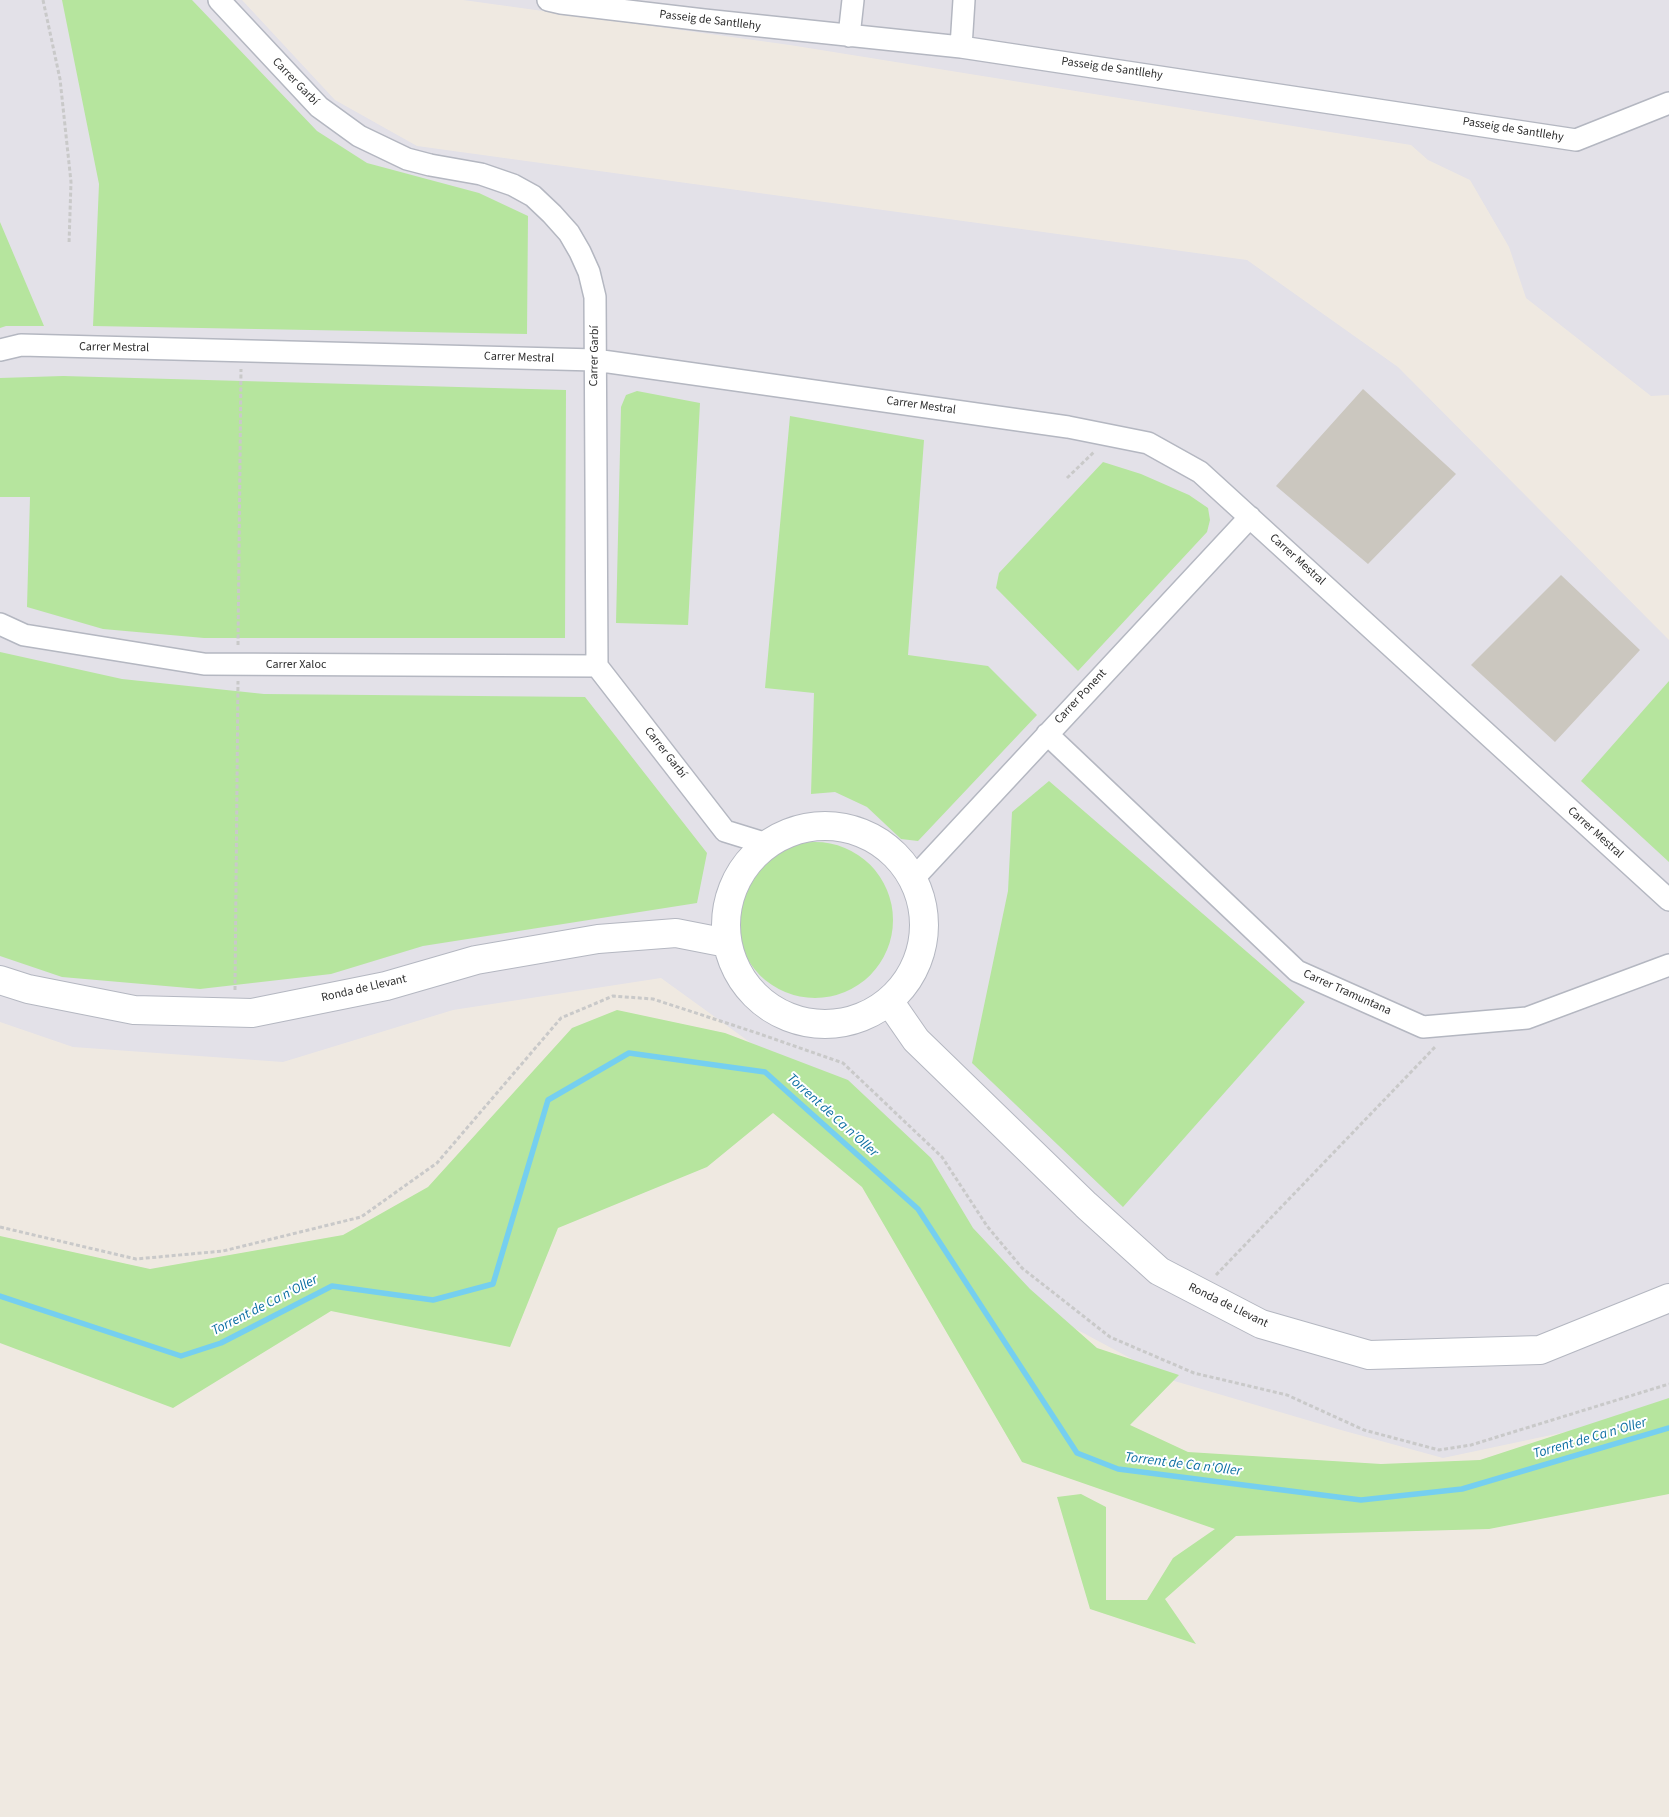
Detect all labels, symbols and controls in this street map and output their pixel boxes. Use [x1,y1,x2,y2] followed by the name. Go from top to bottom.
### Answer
[658,8,762,34] street label: Passeig de Santllehy
[269,55,321,109] street label: Carrer Garbí
[1060,55,1164,83] street label: Passeig de Santllehy
[1461,115,1565,145] street label: Passeig de Santllehy
[587,325,603,387] street label: Carrer Garbí
[79,340,149,356] street label: Carrer Mestral
[484,350,554,366] street label: Carrer Mestral
[885,394,957,418] street label: Carrer Mestral
[1266,531,1328,589] street label: Carrer Mestral
[266,658,326,672] street label: Carrer Xaloc
[1052,667,1110,727] street label: Carrer Ponent
[641,725,689,781] street label: Carrer Garbí
[1564,804,1626,862] street label: Carrer Mestral
[1301,967,1393,1019] street label: Carrer Tramuntana
[320,972,408,1006] street label: Ronda de Llevant
[783,1071,881,1161] water label: Torrent de Ca n'Oller
[209,1272,321,1340] water label: Torrent de Ca n'Oller
[1186,1280,1270,1332] street label: Ronda de Llevant
[1531,1415,1649,1463] water label: Torrent de Ca n'Oller
[1124,1450,1242,1480] water label: Torrent de Ca n'Oller

